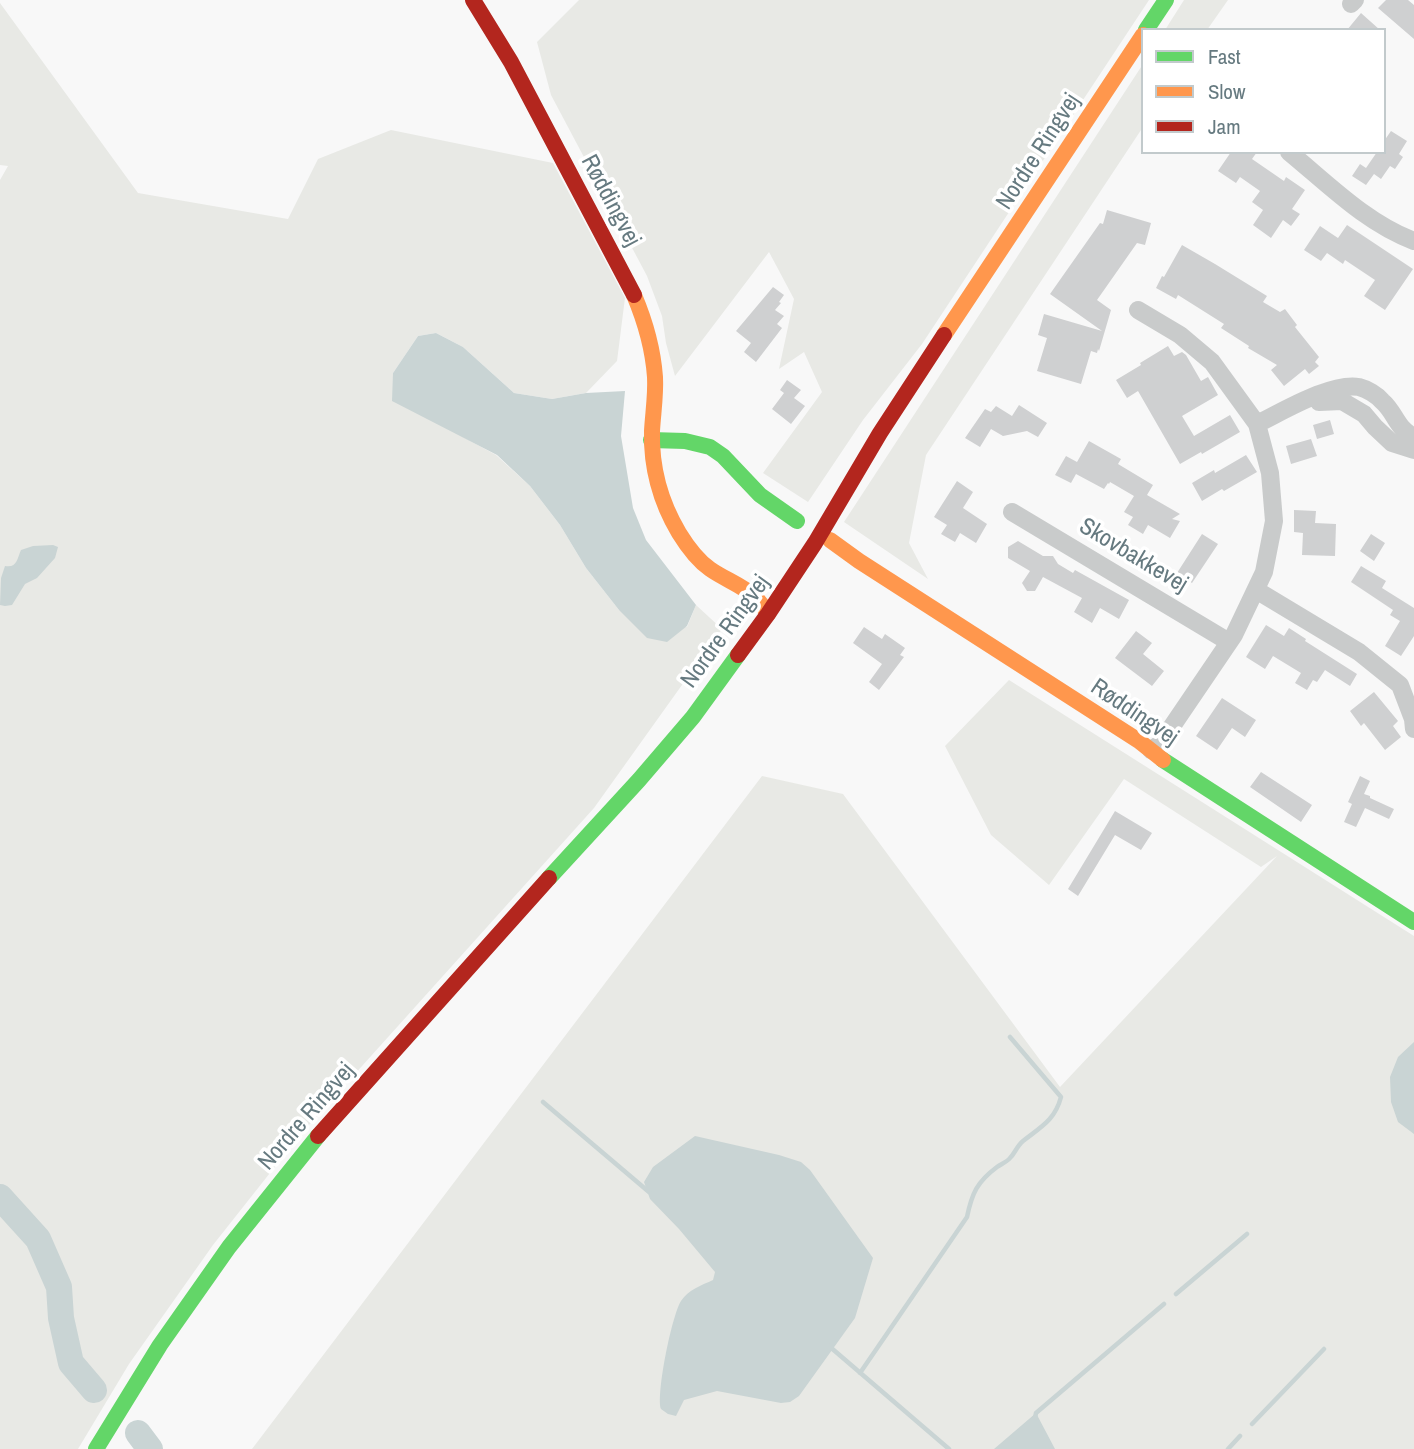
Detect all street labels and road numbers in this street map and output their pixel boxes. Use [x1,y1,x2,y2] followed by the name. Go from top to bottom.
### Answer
[991,89,1087,215] street label: Nordre Ringvej
[574,150,646,252] street label: Røddingvej
[1074,512,1192,600] street label: Skovbakkevej
[675,570,777,694] street label: Nordre Ringvej
[1085,673,1183,753] street label: Røddingvej
[253,1058,361,1176] street label: Nordre Ringvej

